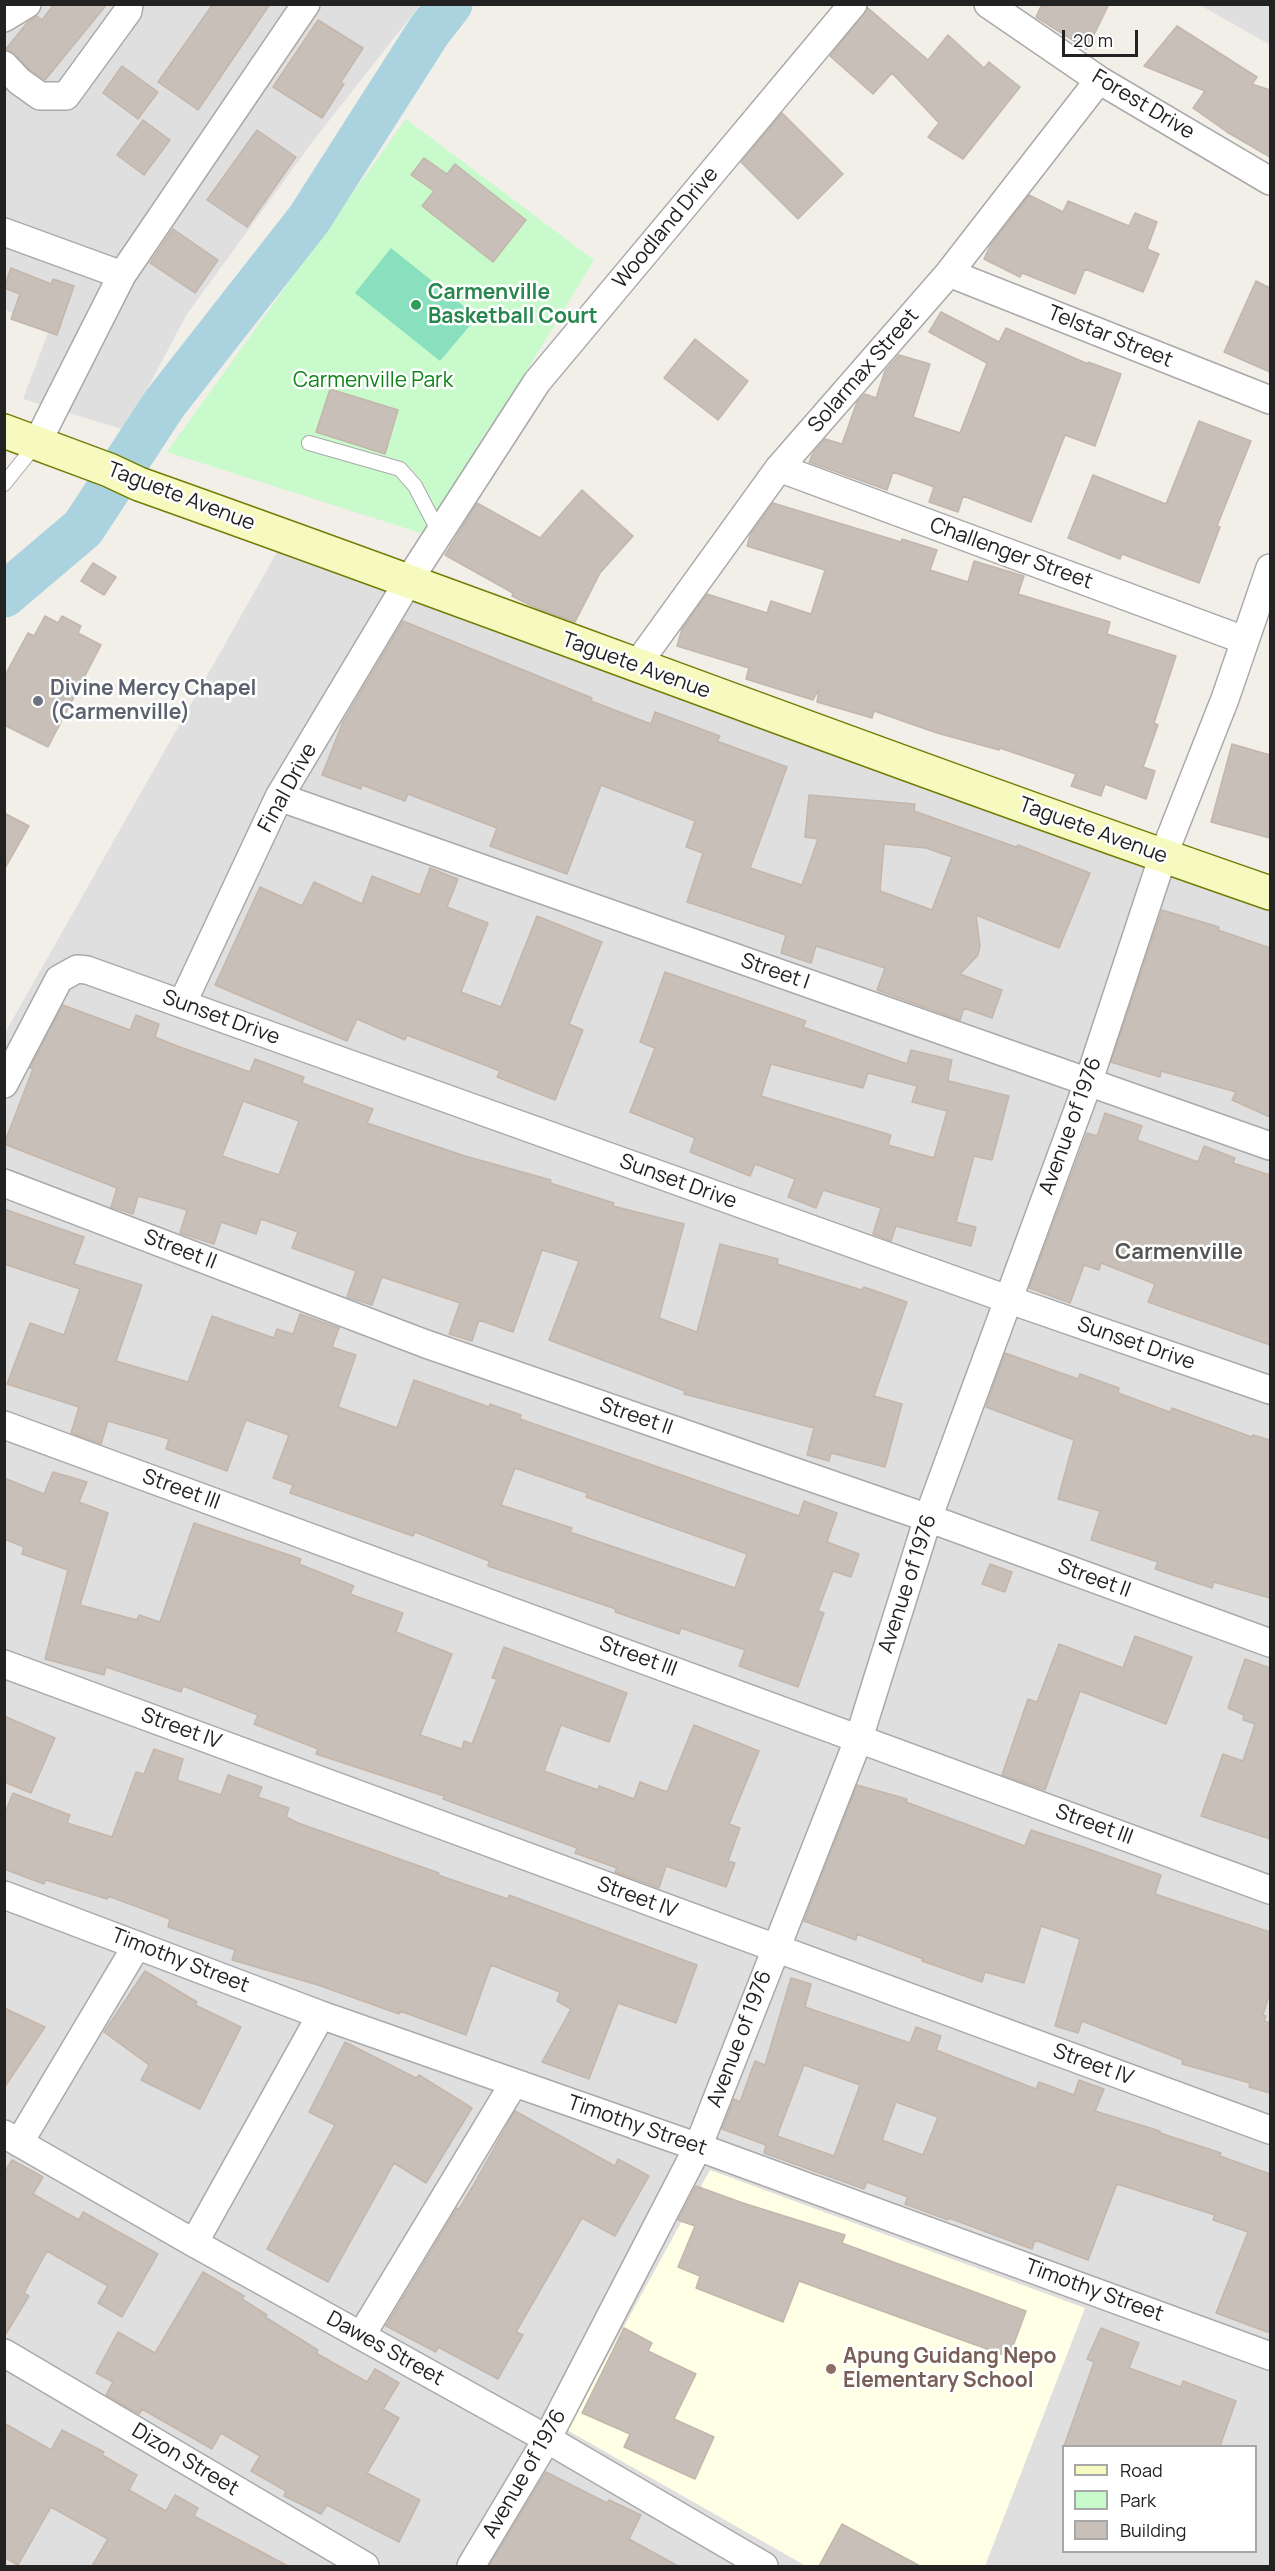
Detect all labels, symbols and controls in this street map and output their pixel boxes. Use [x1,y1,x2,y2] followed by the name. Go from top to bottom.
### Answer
[1065,18,1142,56] scale bar
[1073,28,1113,52] text: 20 m
[1087,65,1199,145] street label: Forest Drive
[608,162,724,294] street label: Woodland Drive
[428,280,598,330] place label: Carmenville Basketball Court
[409,298,423,312] marker: Carmenville Basketball Court
[1044,300,1176,374] street label: Telstar Street
[803,304,925,438] street label: Solarmax Street
[293,368,453,394] park label: Carmenville Park
[104,457,258,537] street label: Taguete Avenue
[926,513,1096,595] street label: Challenger Street
[558,627,714,705] street label: Taguete Avenue
[50,676,256,726] place label: Divine Mercy Chapel (Carmenville)
[31,694,45,708] marker: Divine Mercy Chapel (Carmenville)
[253,739,323,837] street label: Final Drive
[1015,792,1171,870] street label: Taguete Avenue
[737,949,813,995] street label: Street I
[159,985,283,1051] street label: Sunset Drive
[1034,1054,1108,1198] street label: Avenue of 1976
[616,1149,740,1215] street label: Sunset Drive
[140,1225,220,1275] street label: Street II
[1115,1240,1243,1266] district label: Carmenville
[1074,1312,1198,1376] street label: Sunset Drive
[596,1393,676,1441] street label: Street II
[139,1464,223,1516] street label: Street III
[874,1511,942,1657] street label: Avenue of 1976
[1054,1554,1134,1604] street label: Street II
[596,1631,680,1683] street label: Street III
[137,1703,225,1755] street label: Street IV
[1052,1799,1136,1851] street label: Street III
[593,1872,681,1924] street label: Street IV
[108,1923,252,1999] street label: Timothy Street
[702,1967,778,2111] street label: Avenue of 1976
[1049,2039,1137,2091] street label: Street IV
[564,2090,710,2162] street label: Timothy Street
[1021,2254,1167,2328] street label: Timothy Street
[322,2306,448,2392] street label: Dawes Street
[843,2344,1056,2394] place label: Apung Guidang Nepo Elementary School
[824,2362,838,2376] marker: Apung Guidang Nepo Elementary School
[478,2405,572,2543] street label: Avenue of 1976
[127,2418,243,2502] street label: Dizon Street
[1062,2445,1257,2553] legend
[1120,2458,1163,2482] text: Road
[1120,2488,1156,2512] text: Park
[1120,2518,1186,2542] text: Building

